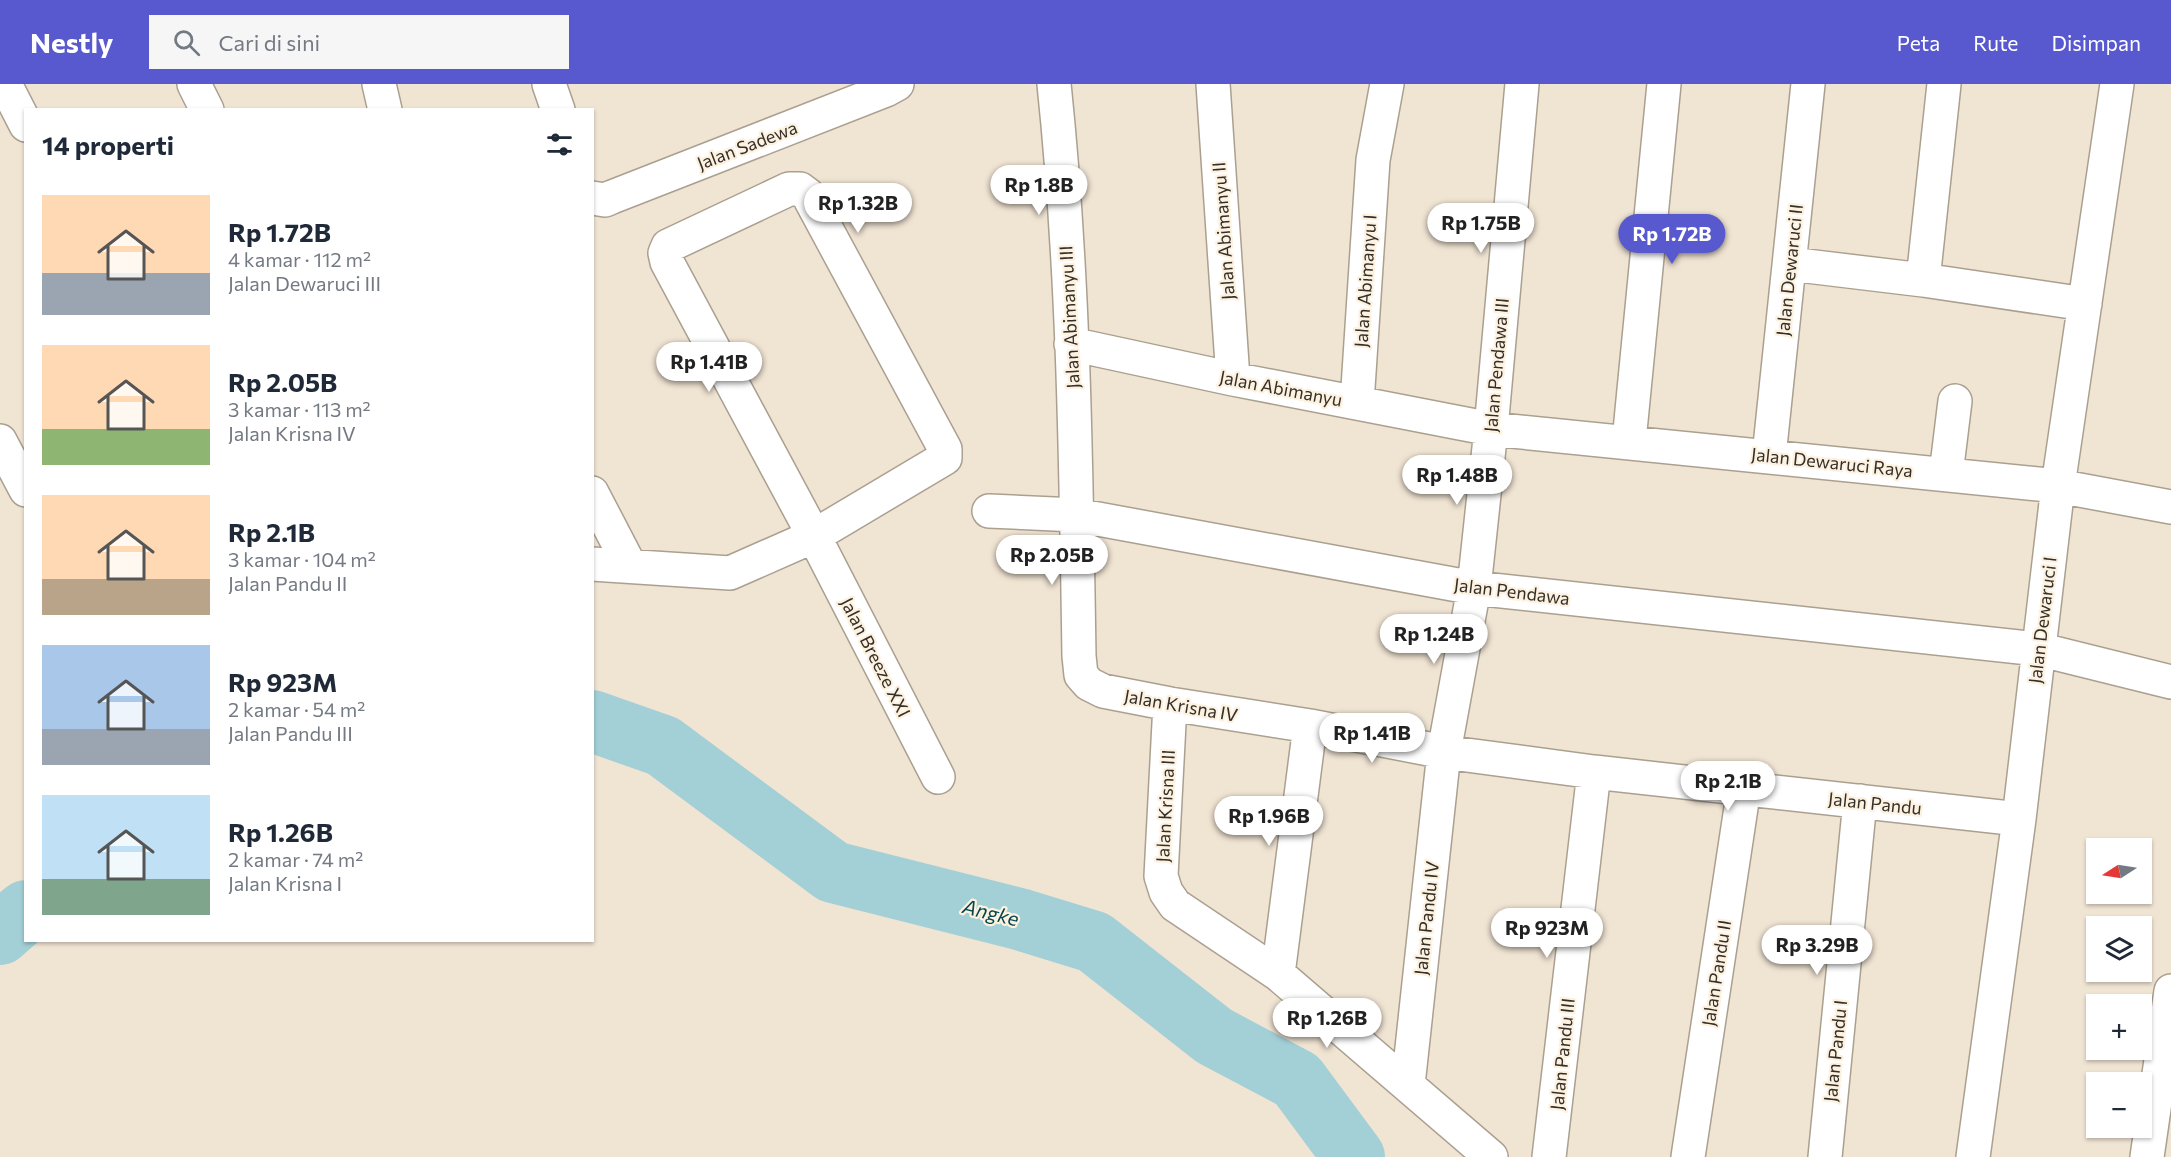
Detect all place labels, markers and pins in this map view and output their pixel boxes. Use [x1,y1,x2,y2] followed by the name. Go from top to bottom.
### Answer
[984,165,1094,216] pin: Rp 1.8B
[796,183,920,234] pin: Rp 1.32B
[1419,203,1543,254] pin: Rp 1.75B
[1610,214,1734,265] pin: Rp 1.72B
[647,342,771,393] pin: Rp 1.41B
[1395,455,1519,506] pin: Rp 1.48B
[990,535,1114,586] pin: Rp 2.05B
[1372,614,1496,665] pin: Rp 1.24B
[1310,713,1434,764] pin: Rp 1.41B
[1673,761,1783,812] pin: Rp 2.1B
[1207,796,1331,847] pin: Rp 1.96B
[1492,908,1602,959] pin: Rp 923M
[1755,925,1879,976] pin: Rp 3.29B
[1265,998,1389,1049] pin: Rp 1.26B

